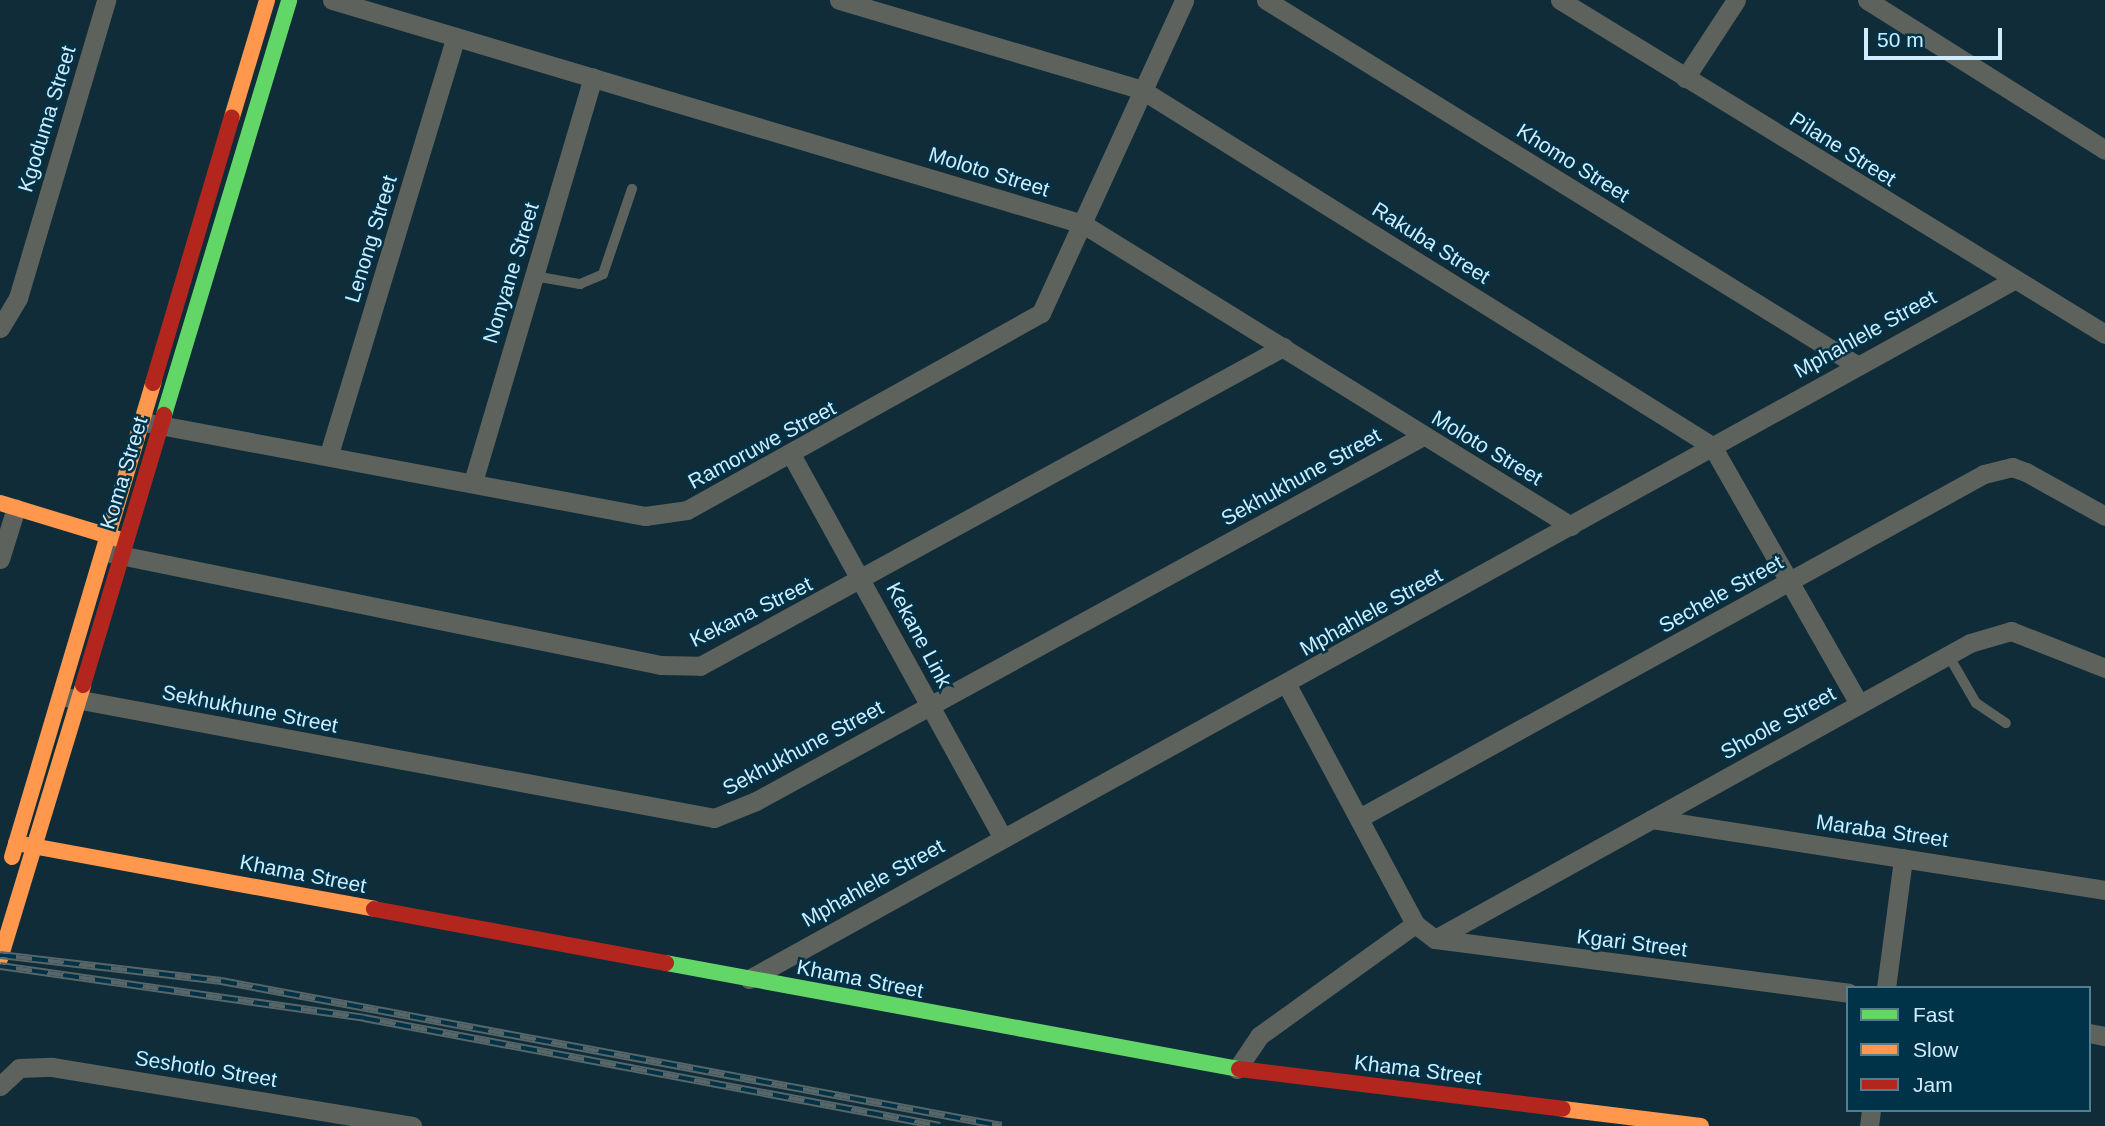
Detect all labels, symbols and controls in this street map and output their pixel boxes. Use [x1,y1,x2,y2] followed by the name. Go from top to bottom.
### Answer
[1867,14,2005,58] scale bar
[1877,28,1924,51] text: 50 m
[13,43,81,195] street label: Kgoduma Street
[1785,106,1901,192] street label: Pilane Street
[1512,118,1634,208] street label: Khomo Street
[926,142,1052,202] street label: Moloto Street
[340,172,402,306] street label: Lenong Street
[1367,197,1495,289] street label: Rakuba Street
[478,200,544,346] street label: Nonyane Street
[1789,284,1941,384] street label: Mphahlele Street
[684,396,840,494] street label: Ramoruwe Street
[1427,405,1547,491] street label: Moloto Street
[95,414,153,532] street label: Koma Street
[1217,423,1385,531] street label: Sekhukhune Street
[1655,550,1787,638] street label: Sechele Street
[1295,562,1447,662] street label: Mphahlele Street
[686,572,816,652] street label: Kekana Street
[881,578,957,692] street label: Kekane Link
[160,680,340,738] street label: Sekhukhune Street
[1716,681,1840,765] street label: Shoole Street
[718,695,888,801] street label: Sekhukhune Street
[1814,809,1950,853] street label: Maraba Street
[797,833,949,933] street label: Mphahlele Street
[238,849,368,899] street label: Khama Street
[1575,924,1689,962] street label: Kgari Street
[795,954,925,1004] street label: Khama Street
[1846,986,2091,1112] legend
[1913,1003,1954,1026] text: Fast
[1913,1038,1959,1061] text: Slow
[133,1045,279,1093] street label: Seshotlo Street
[1353,1050,1483,1090] street label: Khama Street
[1913,1073,1953,1096] text: Jam

